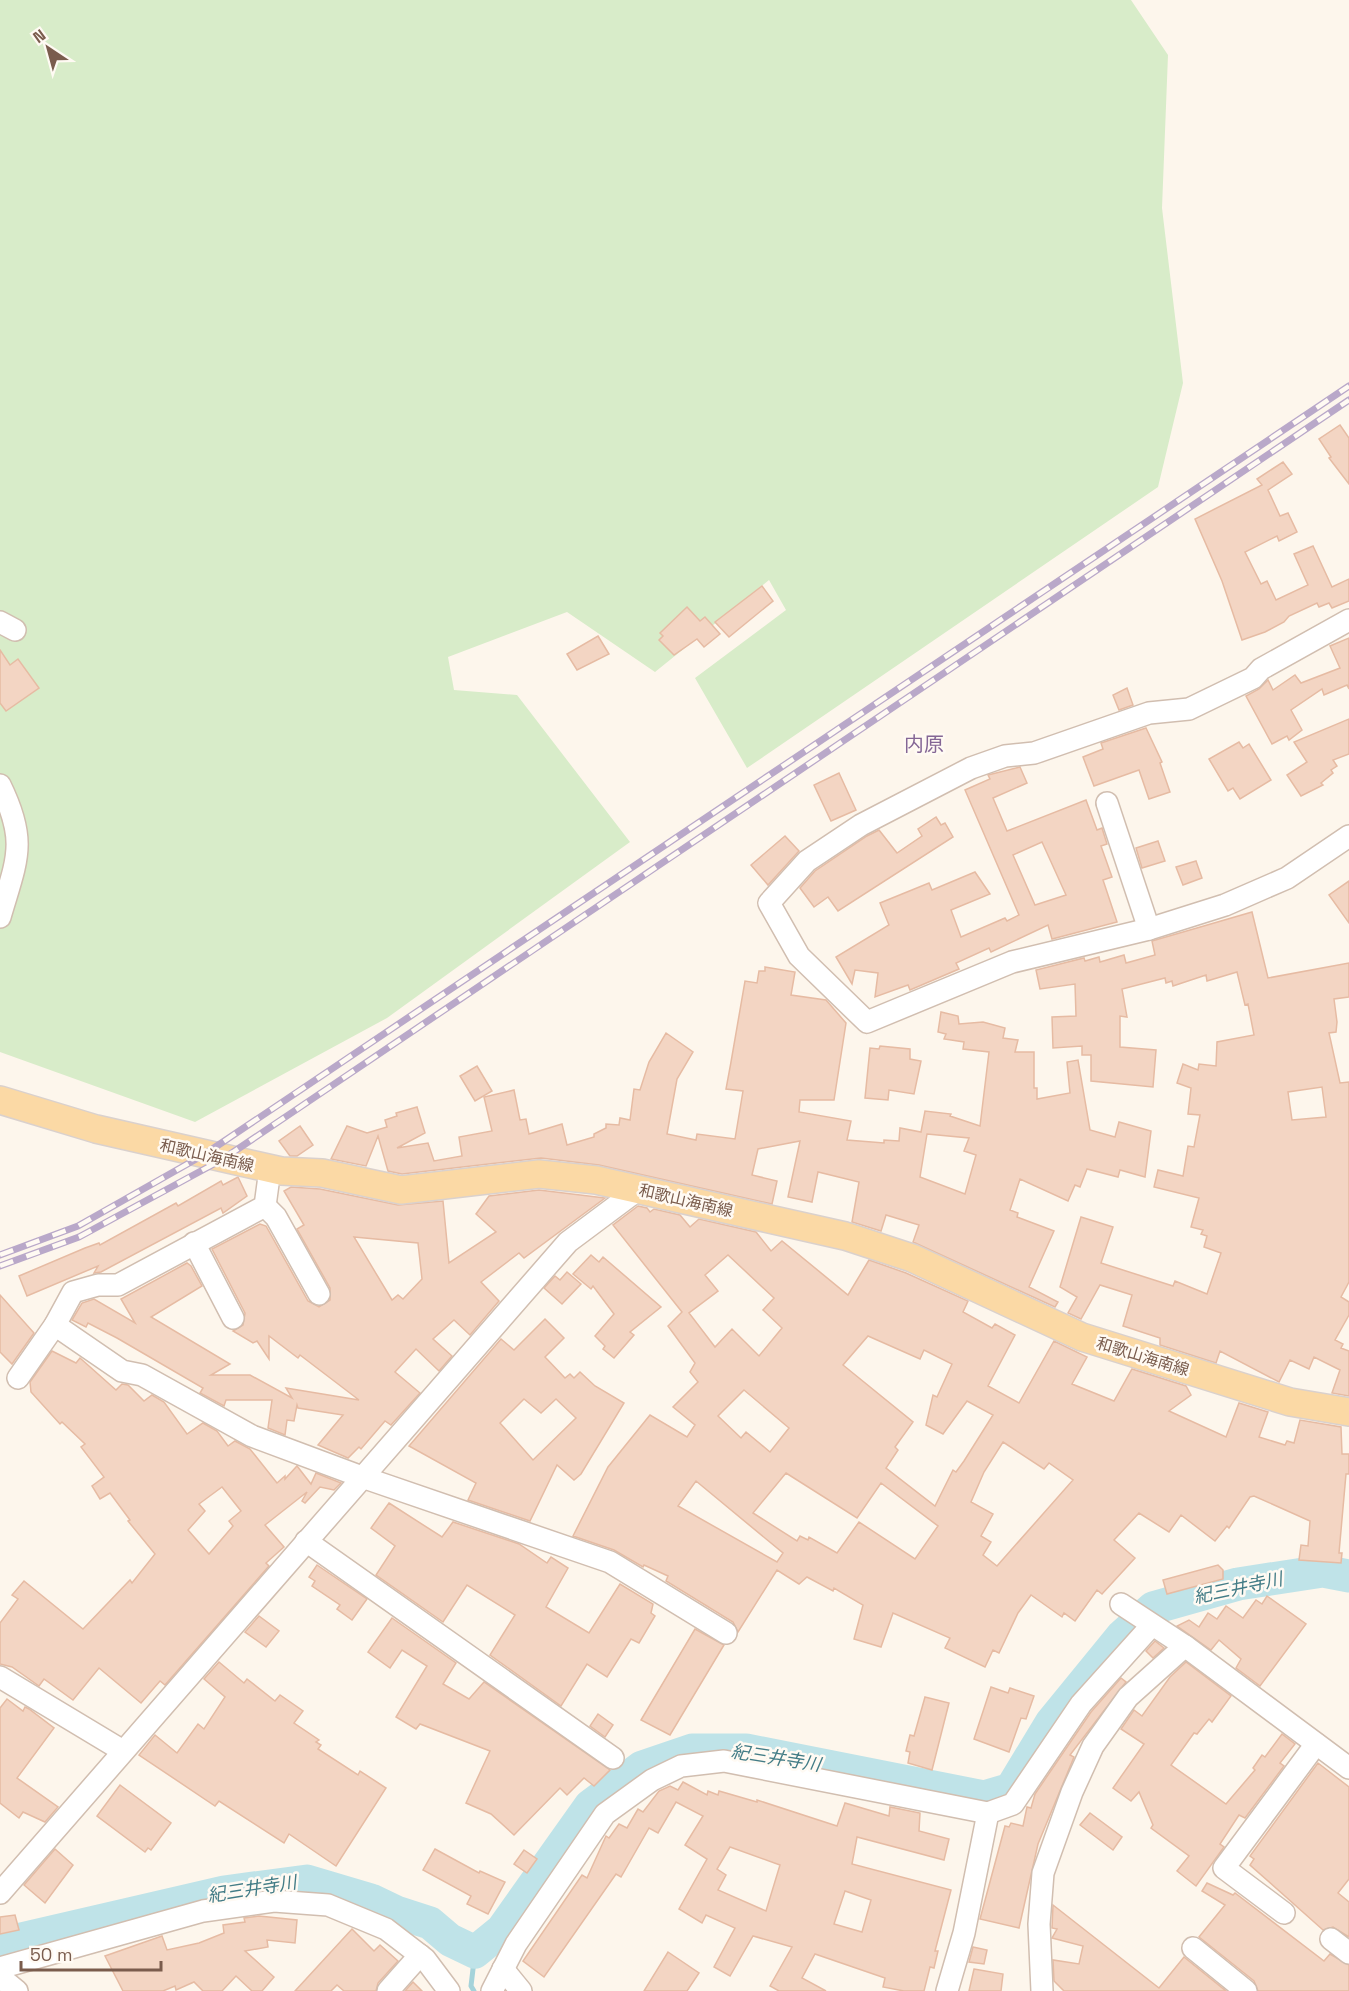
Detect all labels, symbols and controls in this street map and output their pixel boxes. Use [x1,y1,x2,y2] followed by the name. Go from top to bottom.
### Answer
[18,18,78,78] north arrow
[29,25,50,48] text: N
[904,731,944,757] district label: 内原
[158,1134,256,1177] street label: 和歌山海南線
[637,1179,735,1222] street label: 和歌山海南線
[1094,1332,1192,1381] street label: 和歌山海南線
[1191,1566,1286,1608] water label: 紀三井寺川
[730,1739,824,1776] water label: 紀三井寺川
[206,1870,300,1907] water label: 紀三井寺川
[21,1934,160,1972] scale bar
[30,1943,72,1966] text: 50 m

